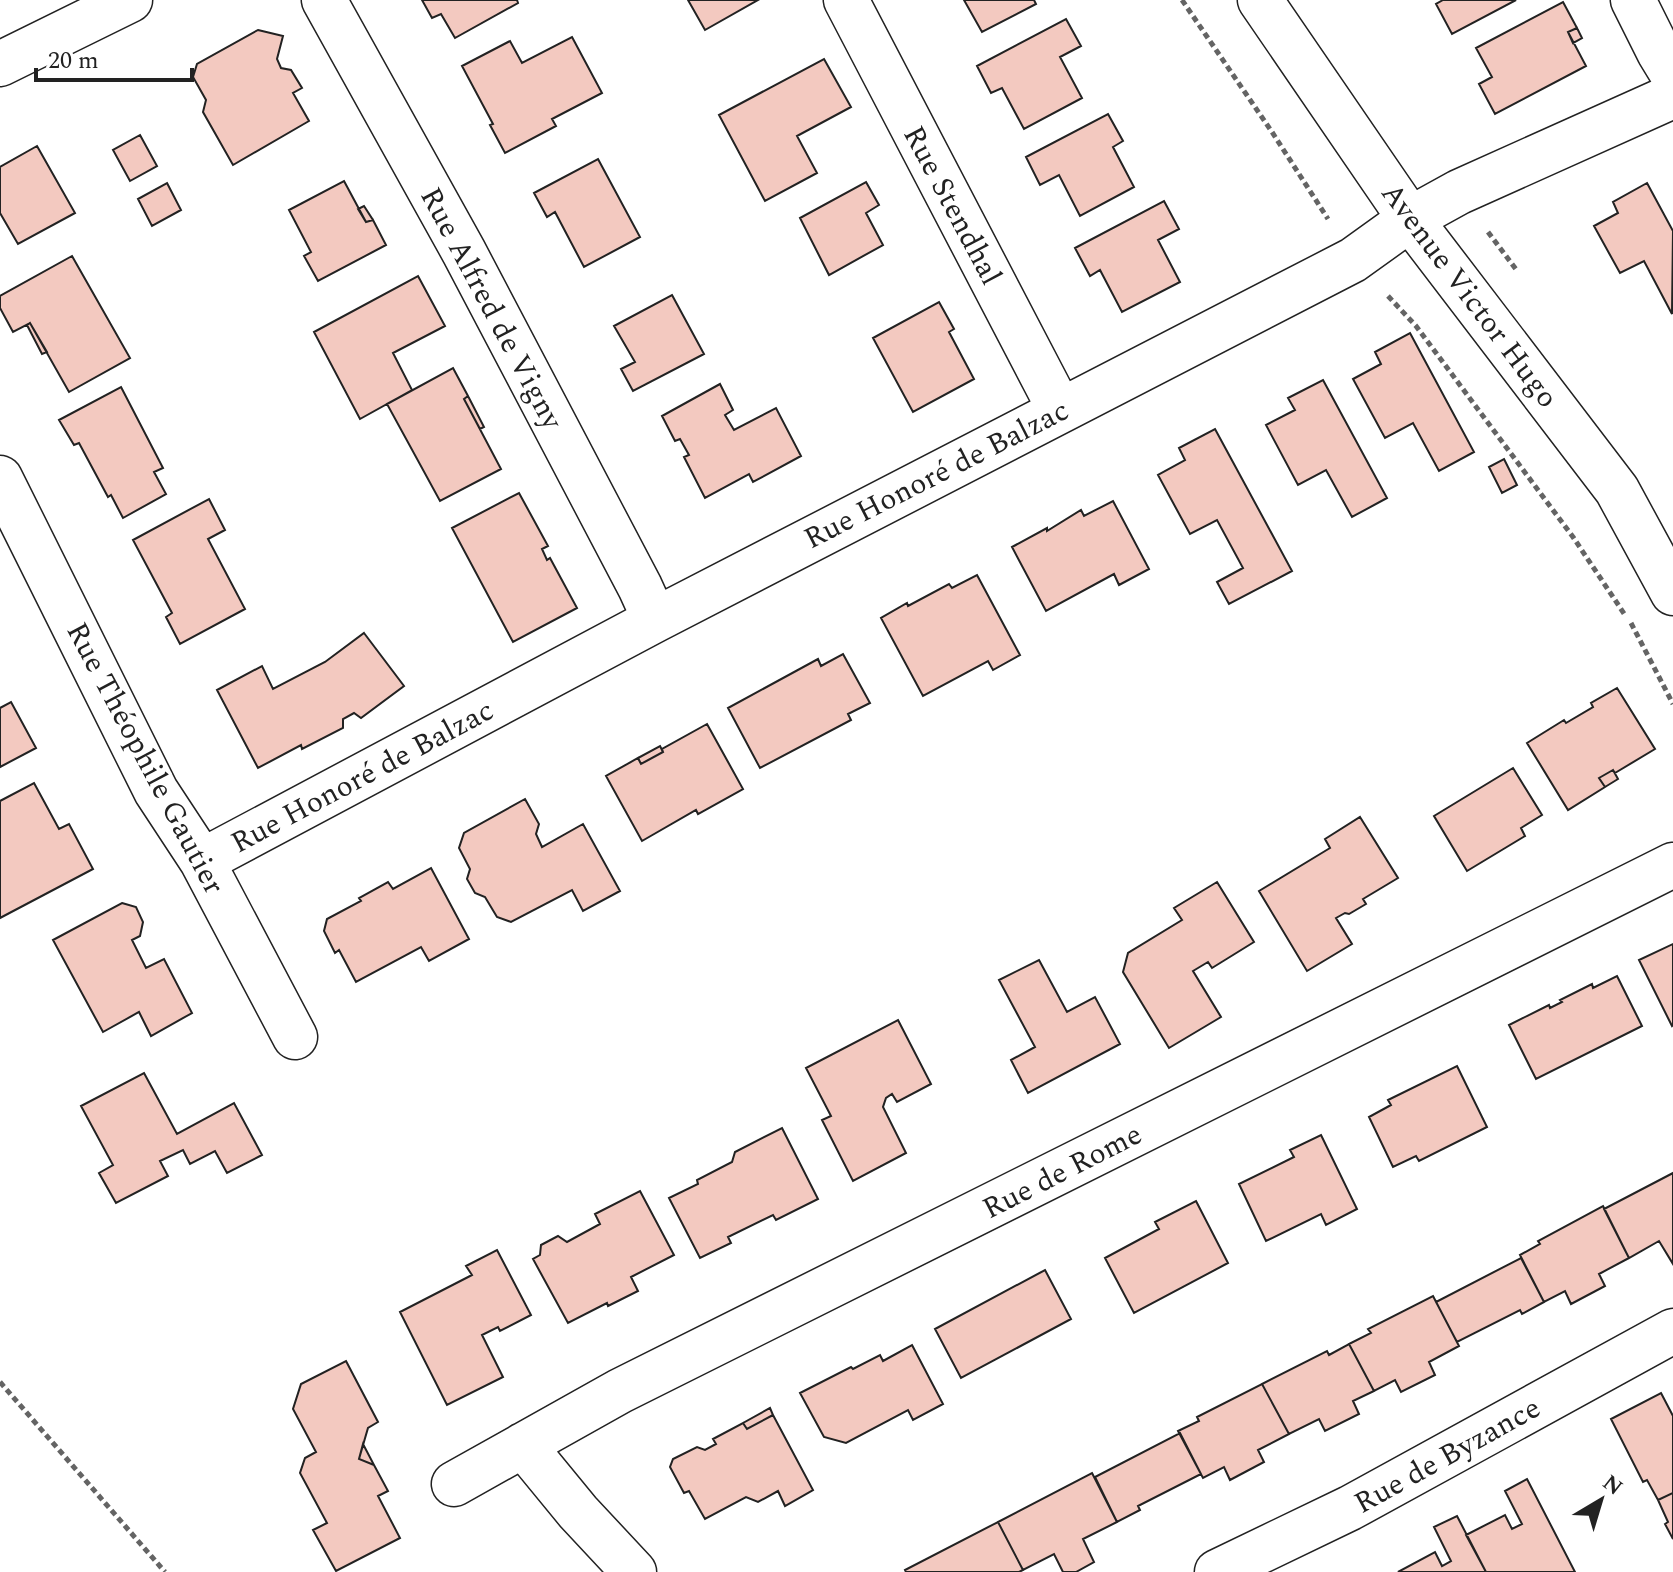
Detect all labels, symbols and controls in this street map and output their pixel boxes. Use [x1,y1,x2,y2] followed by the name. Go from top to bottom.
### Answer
[36,32,192,82] scale bar
[48,43,99,79] text: 20 m
[891,117,1013,293] street label: Rue Stendhal
[1369,173,1569,418] street label: Avenue Victor Hugo
[408,179,575,439] street label: Rue Alfred de Vigny
[796,388,1077,562] street label: Rue Honoré de Balzac
[54,614,236,903] street label: Rue Théophile Gautier
[223,688,502,866] street label: Rue Honoré de Balzac
[975,1112,1150,1232] street label: Rue de Rome
[1346,1386,1549,1526] street label: Rue de Byzance
[1561,1460,1641,1540] north arrow
[1595,1467,1630,1504] text: N

